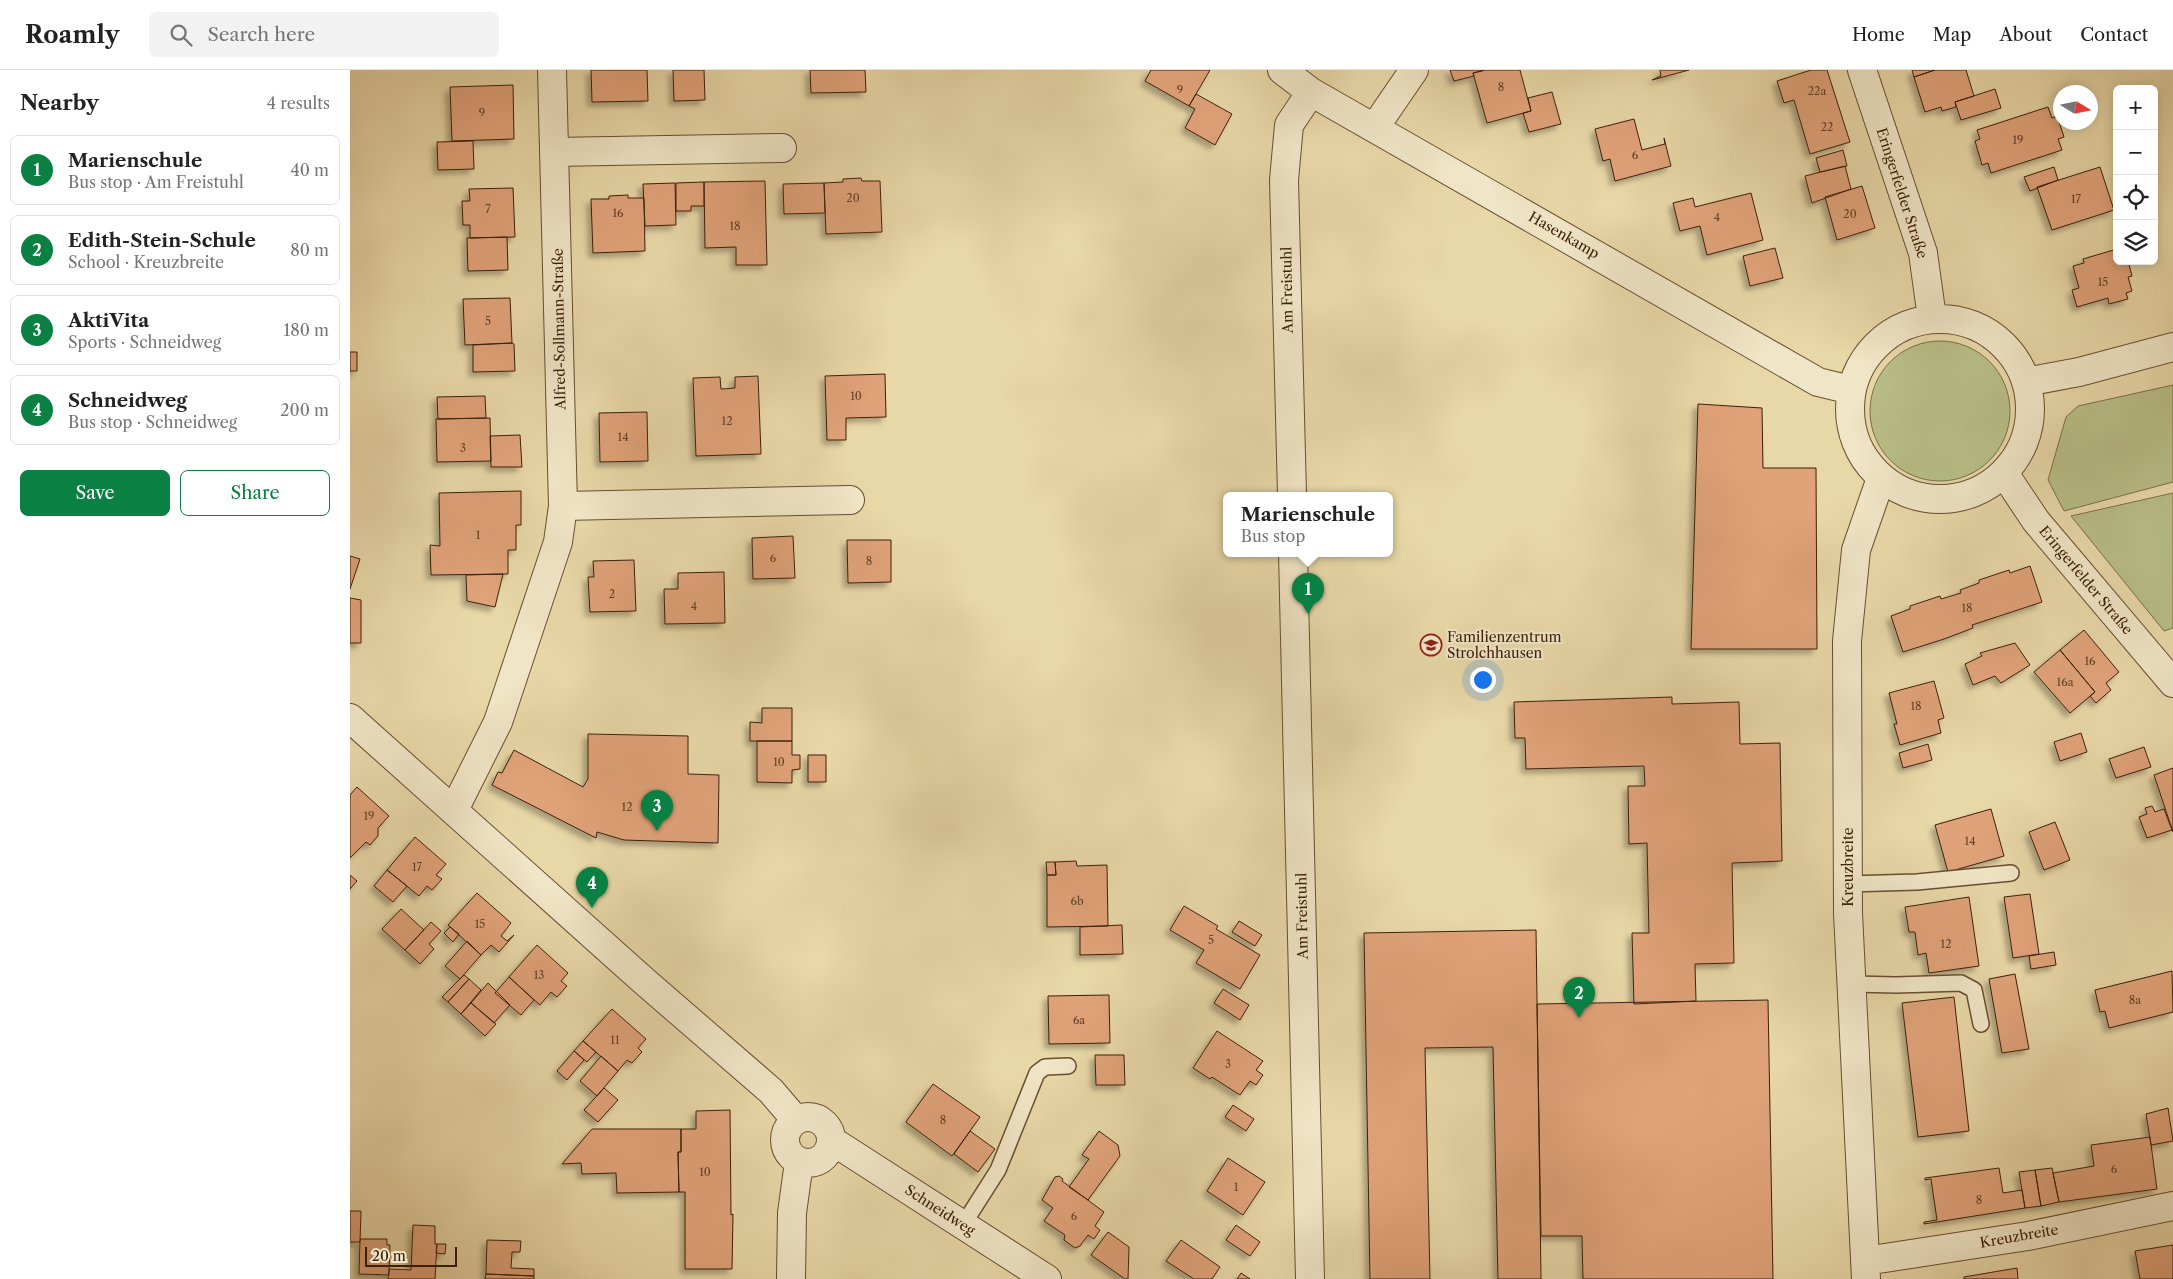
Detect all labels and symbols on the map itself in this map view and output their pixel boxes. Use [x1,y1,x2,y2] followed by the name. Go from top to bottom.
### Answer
[1498,80,1504,94] house number: 8
[1177,83,1183,97] house number: 9
[1808,84,1826,98] house number: 22a
[2053,85,2098,130] north arrow
[479,106,485,120] house number: 9
[1821,120,1833,134] house number: 22
[1872,125,1932,261] street label: Eringerfelder Straße
[2012,133,2024,147] house number: 19
[1632,148,1639,162] house number: 6
[846,191,860,205] house number: 20
[2071,192,2082,206] house number: 17
[485,202,491,216] house number: 7
[612,206,624,220] house number: 16
[1525,207,1603,263] street label: Hasenkamp
[1843,207,1857,221] house number: 20
[1714,210,1720,224] house number: 4
[729,219,741,233] house number: 18
[1277,247,1297,334] street label: Am Freistuhl
[549,248,569,411] street label: Alfred-Sollmann-Straße
[2098,275,2108,289] house number: 15
[485,314,491,328] house number: 5
[850,389,862,403] house number: 10
[722,414,732,428] house number: 12
[618,430,628,444] house number: 14
[460,441,466,455] house number: 3
[2035,522,2137,638] street label: Eringerfelder Straße
[476,528,481,542] house number: 1
[770,551,777,565] house number: 6
[866,554,872,568] house number: 8
[1292,573,1324,614] pin: 1
[609,587,615,601] house number: 2
[691,599,697,613] house number: 4
[1961,601,1973,615] house number: 18
[1447,628,1562,662] place label: Familienzentrum Strolchhausen
[1419,633,1443,657] school or university icon: Familienzentrum Strolchhausen
[2084,654,2096,668] house number: 16
[1470,667,1496,693] your location
[2057,675,2074,689] house number: 16a
[1910,699,1922,713] house number: 18
[773,755,785,769] house number: 10
[641,790,673,831] pin: 3
[622,800,632,814] house number: 12
[363,809,375,823] house number: 19
[1839,827,1857,907] street label: Kreuzbreite
[1965,834,1975,848] house number: 14
[412,860,423,874] house number: 17
[576,867,608,908] pin: 4
[1292,873,1312,960] street label: Am Freistuhl
[1070,894,1084,908] house number: 6b
[475,917,485,931] house number: 15
[1208,933,1214,947] house number: 5
[1941,937,1951,951] house number: 12
[534,968,544,982] house number: 13
[1563,977,1595,1018] pin: 2
[2129,993,2141,1007] house number: 8a
[1073,1013,1085,1027] house number: 6a
[610,1033,620,1047] house number: 11
[1225,1057,1231,1071] house number: 3
[940,1113,946,1127] house number: 8
[2111,1162,2118,1176] house number: 6
[699,1165,711,1179] house number: 10
[1234,1180,1239,1194] house number: 1
[901,1181,979,1240] street label: Schneidweg
[1976,1193,1982,1207] house number: 8
[1071,1209,1078,1223] house number: 6
[1978,1220,2060,1252] street label: Kreuzbreite
[365,1244,458,1267] scale bar

